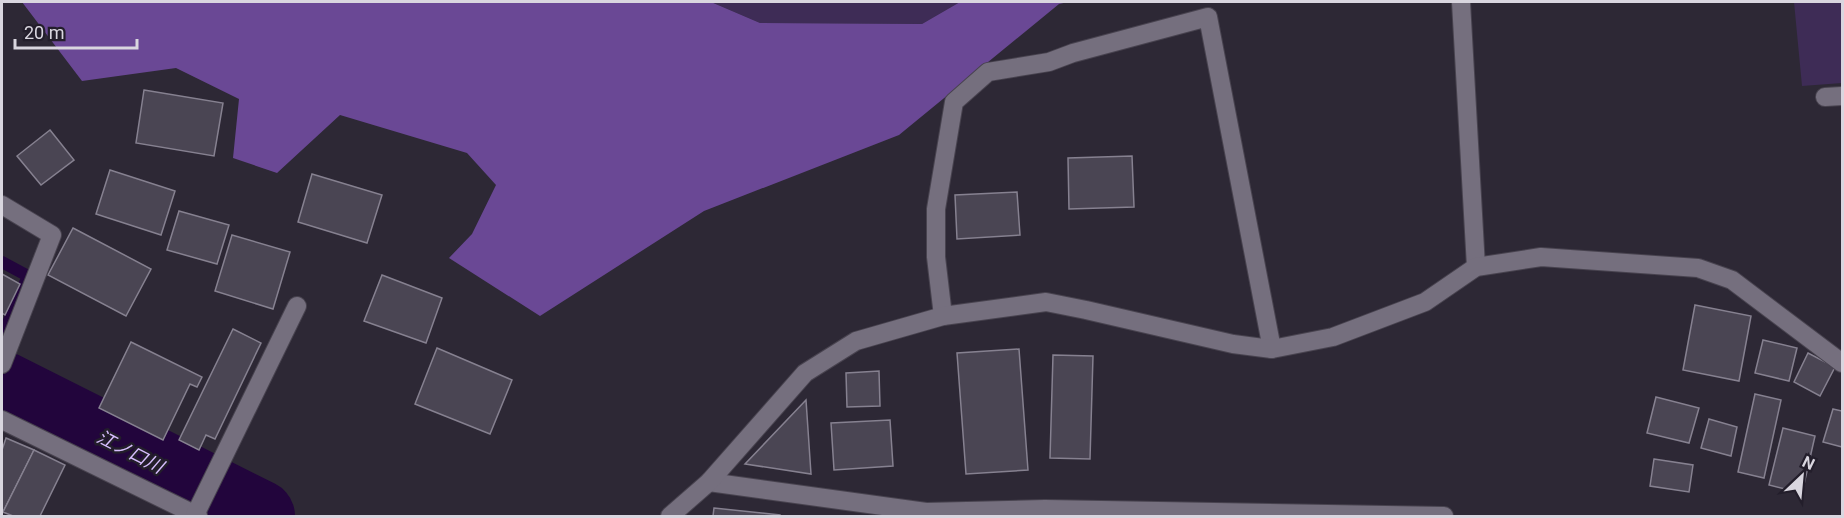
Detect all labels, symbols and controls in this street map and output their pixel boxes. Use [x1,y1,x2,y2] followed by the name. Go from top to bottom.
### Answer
[15,12,136,50] scale bar
[24,22,64,43] text: 20 m
[93,426,169,478] water label: 江ノ口川
[1772,446,1832,506] north arrow
[1799,452,1818,474] text: N

